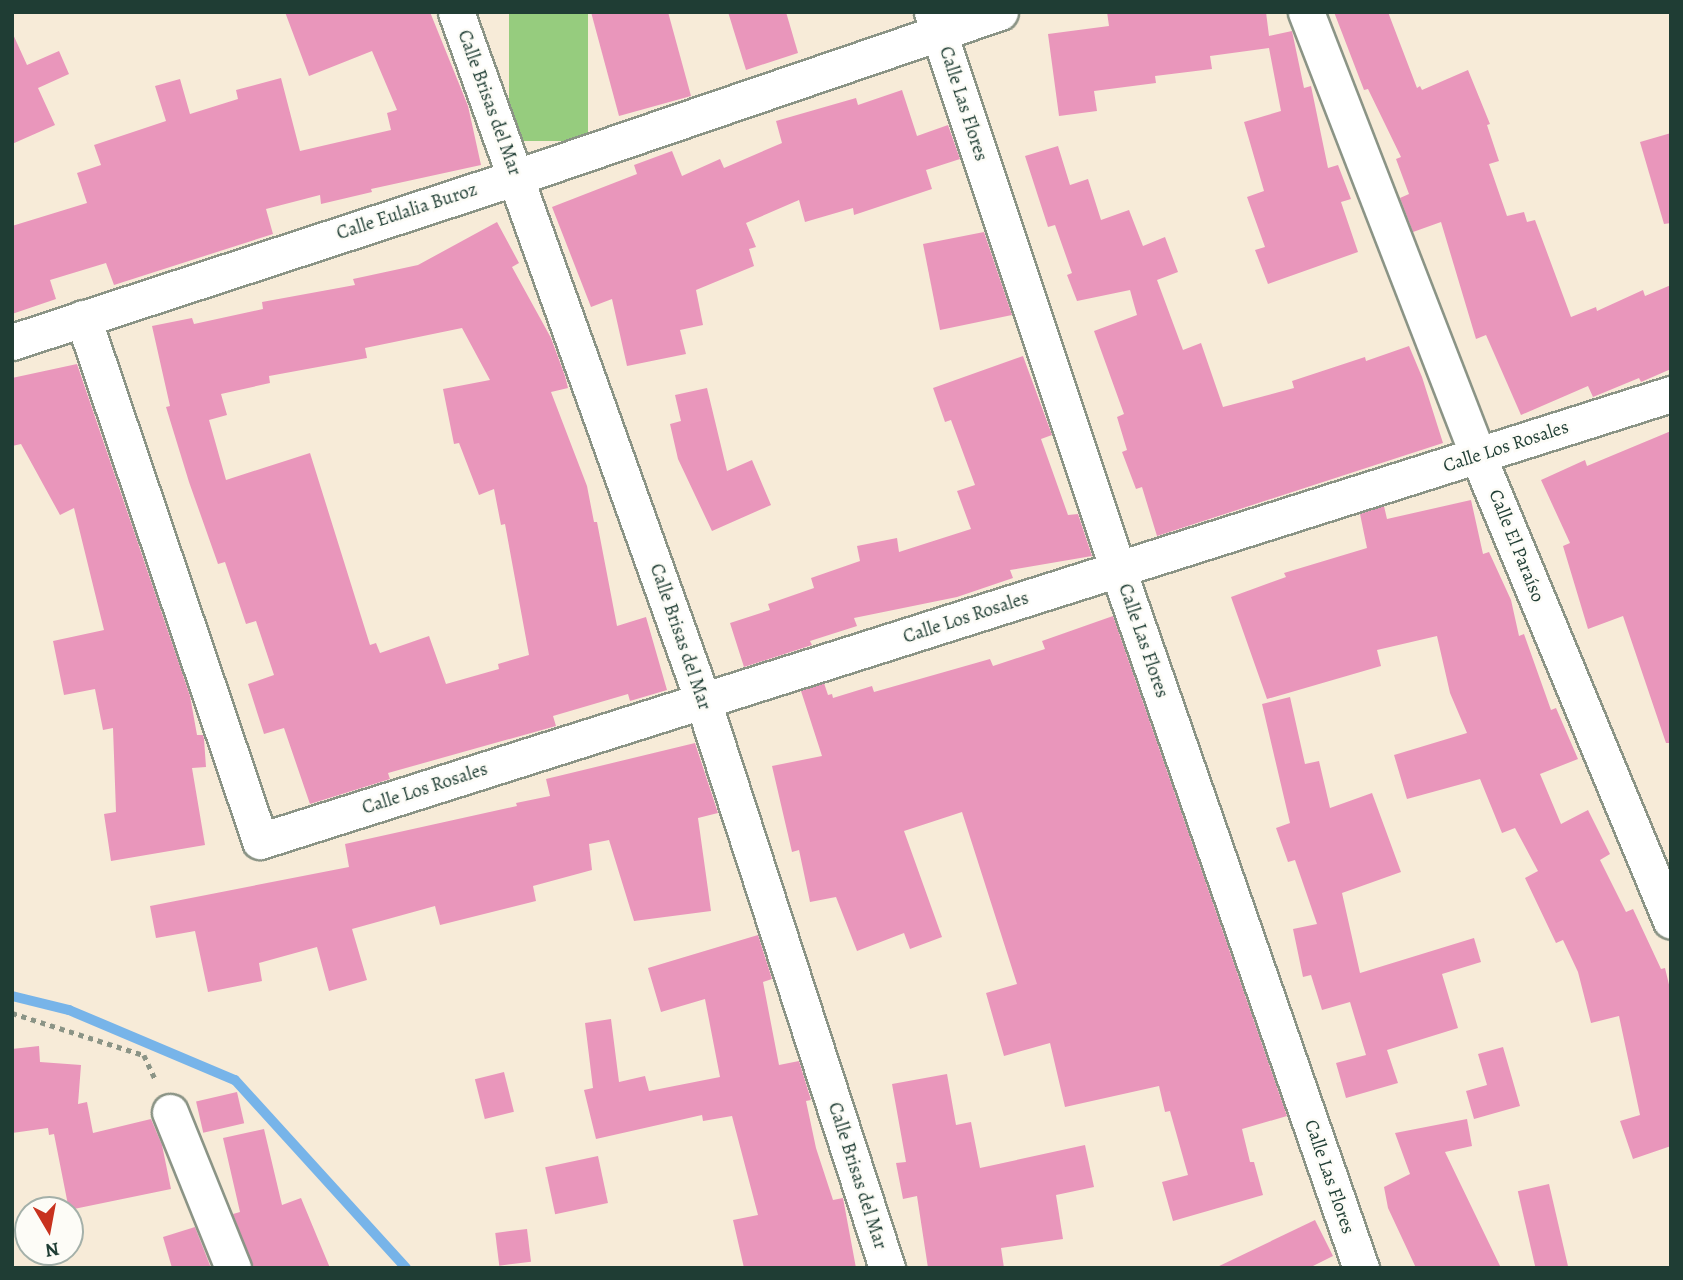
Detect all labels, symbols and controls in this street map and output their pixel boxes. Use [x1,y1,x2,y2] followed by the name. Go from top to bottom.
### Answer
[452,27,526,179] street label: Calle Brisas del Mar
[934,44,992,164] street label: Calle Las Flores
[334,179,480,245] street label: Calle Eulalia Buroz
[1440,416,1572,478] street label: Calle Los Rosales
[1483,486,1549,606] street label: Calle El Paraíso
[644,561,716,713] street label: Calle Brisas del Mar
[1113,581,1173,701] street label: Calle Las Flores
[900,587,1032,649] street label: Calle Los Rosales
[359,758,491,820] street label: Calle Los Rosales
[822,1100,892,1252] street label: Calle Brisas del Mar
[1299,1117,1359,1237] street label: Calle Las Flores
[14,1196,84,1266] north arrow
[43,1236,61,1264] text: N

